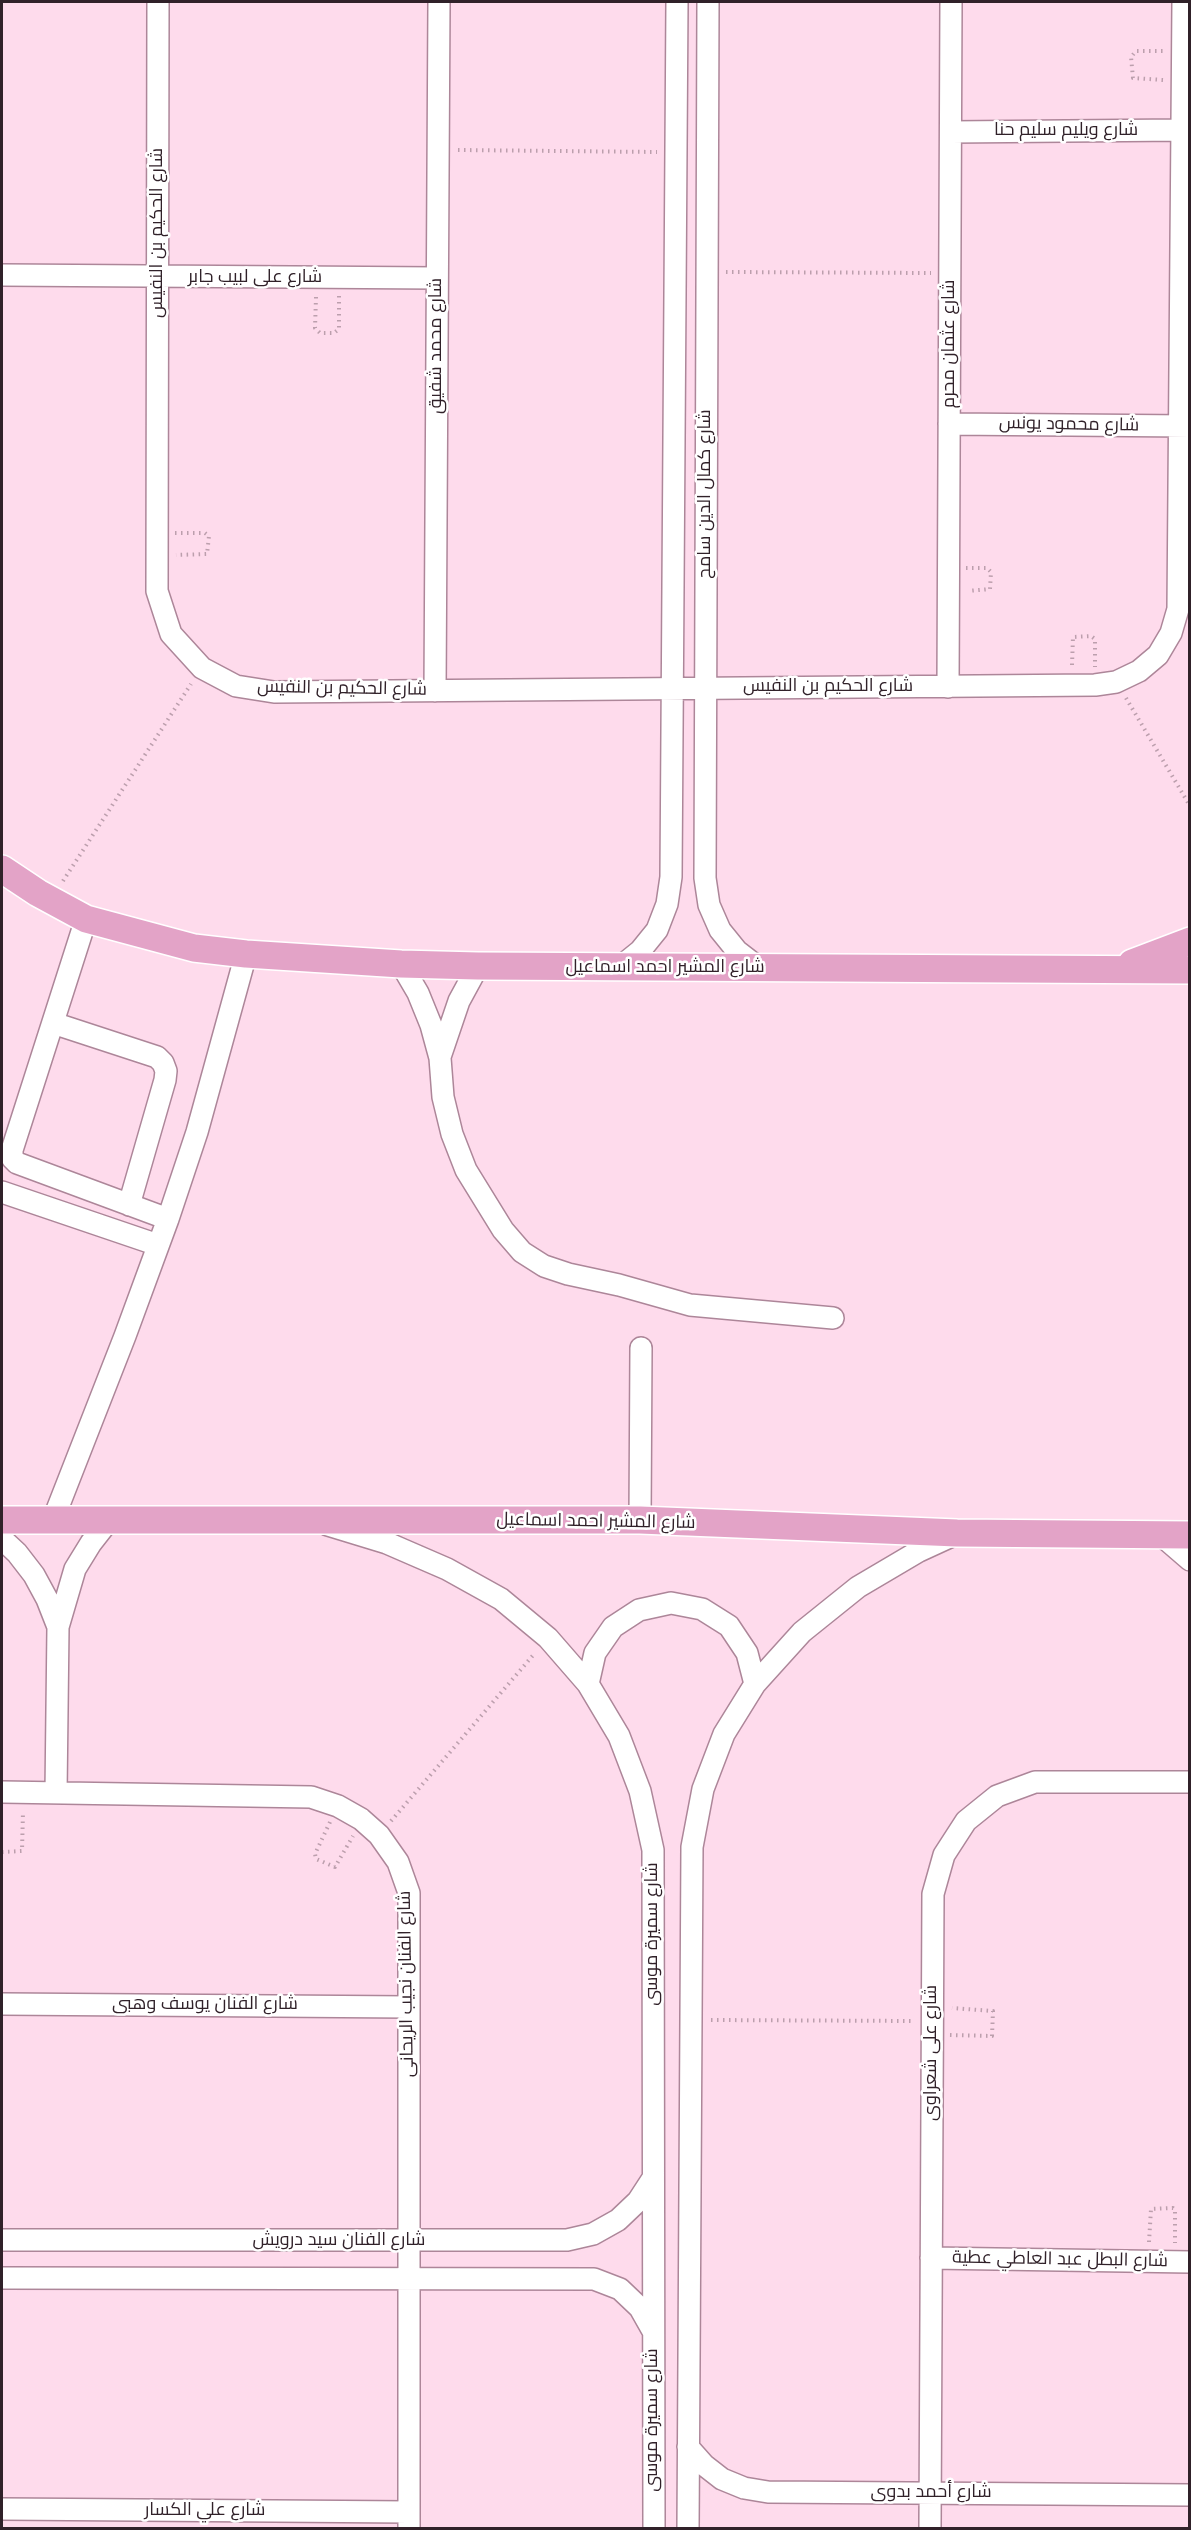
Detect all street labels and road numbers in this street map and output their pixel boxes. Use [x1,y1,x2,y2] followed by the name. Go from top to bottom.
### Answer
[994,120,1138,142] street label: شارع ويليم سليم حنا
[147,148,169,318] street label: شارع الحكيم بن النفيس
[188,267,322,289] street label: شارع على لبيب جابر
[426,278,448,414] street label: شارع محمد شفيق
[939,280,961,408] street label: شارع عثمان محرم
[695,409,717,579] street label: شارع كمال الدين سامح
[999,413,1139,437] street label: شارع محمود يونس
[743,676,913,698] street label: شارع الحكيم بن النفيس
[257,677,427,701] street label: شارع الحكيم بن النفيس
[565,957,765,979] street label: شارع المشير احمد اسماعيل
[496,1509,696,1535] street label: شارع المشير احمد اسماعيل
[642,1862,664,2006] street label: شارع سميرة موسى
[395,1891,419,2077] street label: شارع الفنان نجيب الريحانى
[921,1985,943,2121] street label: شارع على شعراوى
[112,1994,298,2016] street label: شارع الفنان يوسف وهبى
[253,2230,425,2252] street label: شارع الفنان سيد درويش
[952,2247,1168,2273] street label: شارع البطل عبد العاطي عطية
[642,2348,664,2492] street label: شارع سميرة موسى
[870,2482,992,2504] street label: شارع أحمد بدوى
[145,2500,265,2522] street label: شارع علي الكسار

